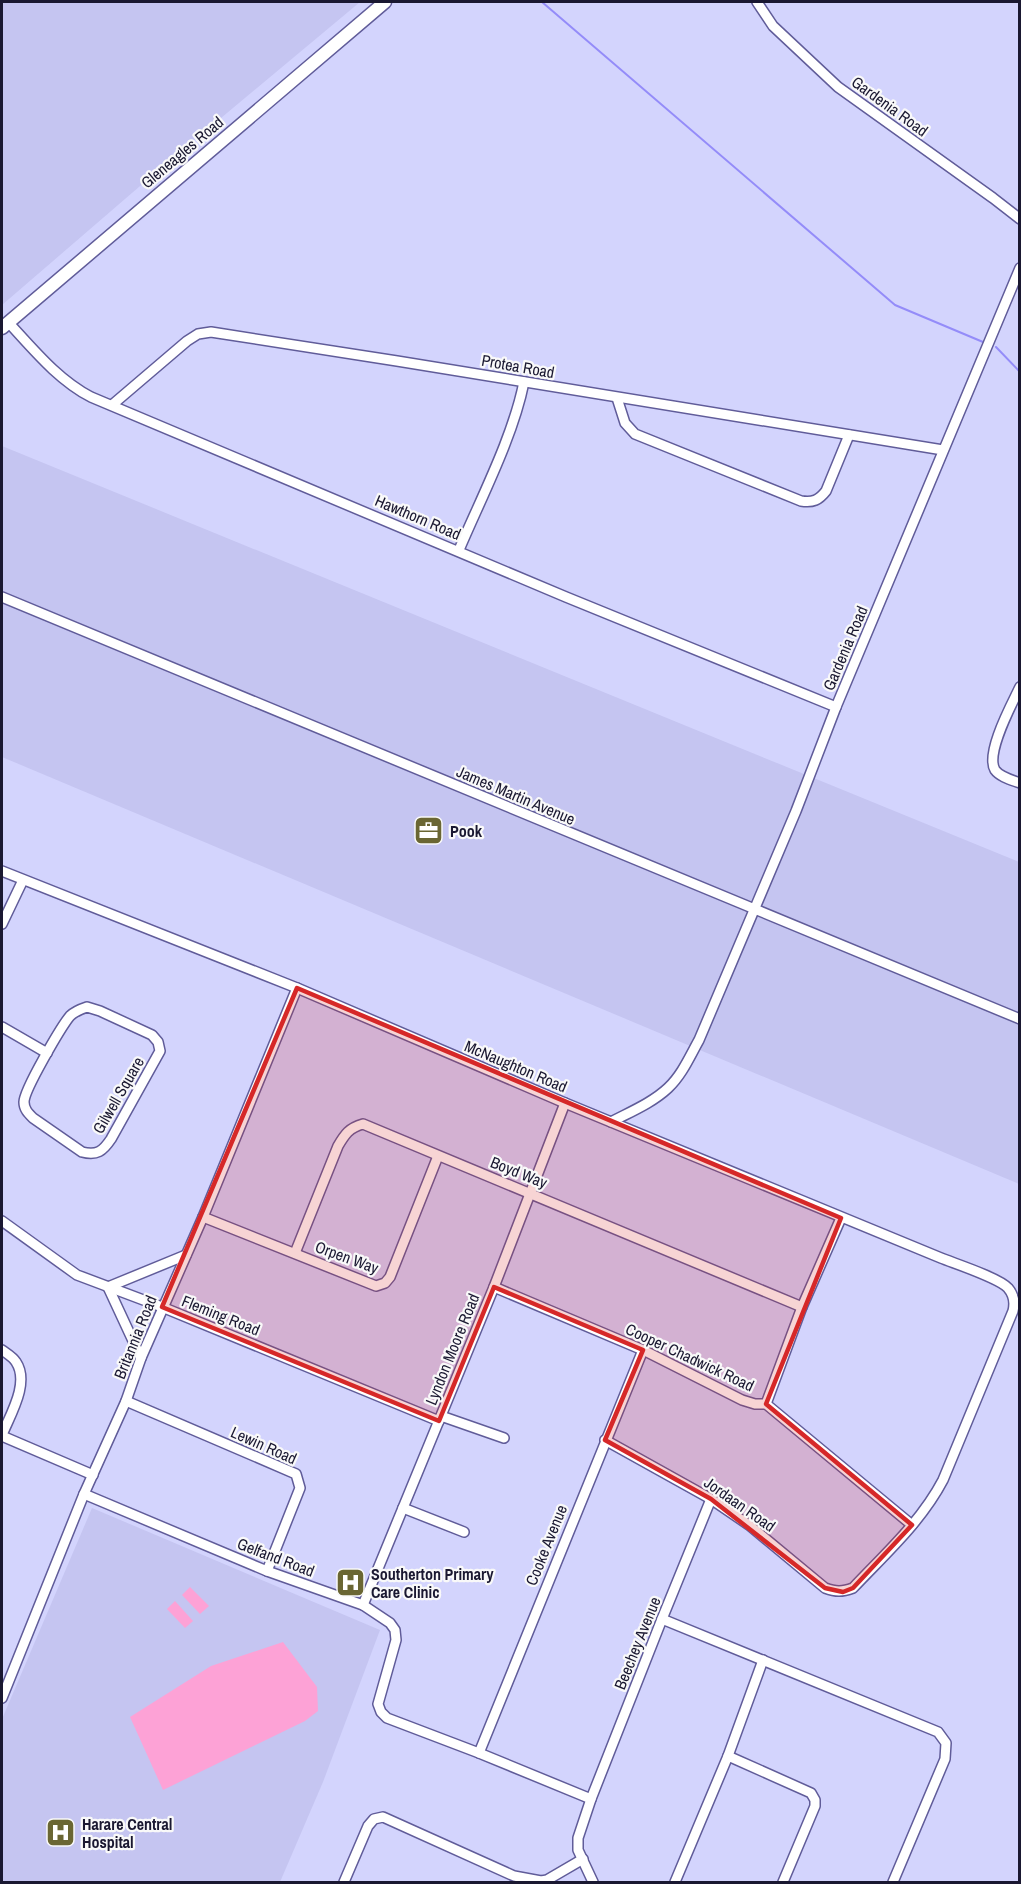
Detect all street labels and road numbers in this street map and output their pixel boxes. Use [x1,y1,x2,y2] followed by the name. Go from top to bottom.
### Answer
[847,71,933,141] street label: Gardenia Road
[136,111,228,193] street label: Gleneagles Road
[480,349,556,383] street label: Protea Road
[372,489,464,545] street label: Hawthorn Road
[817,602,873,694] street label: Gardenia Road
[453,760,579,830] street label: James Martin Avenue
[461,1035,571,1097] street label: McNaughton Road
[87,1053,149,1137] street label: Gilwell Square
[487,1151,551,1193] street label: Boyd Way
[312,1235,382,1279] street label: Orpen Way
[179,1289,263,1341] street label: Fleming Road
[420,1290,484,1408] street label: Lyndon Moore Road
[108,1292,162,1382] street label: Britannia Road
[622,1318,758,1396] street label: Cooper Chadwick Road
[228,1421,300,1469] street label: Lewin Road
[700,1471,780,1537] street label: Jordaan Road
[520,1501,572,1589] street label: Cooke Avenue
[234,1532,318,1582] street label: Gelfand Road
[608,1593,666,1693] street label: Beechey Avenue

